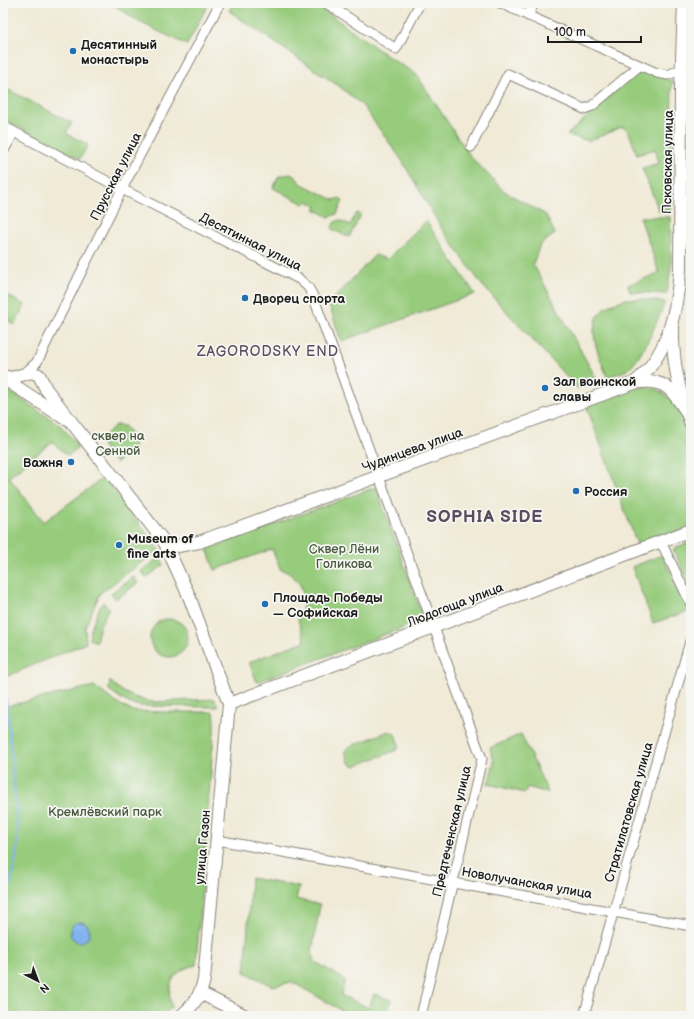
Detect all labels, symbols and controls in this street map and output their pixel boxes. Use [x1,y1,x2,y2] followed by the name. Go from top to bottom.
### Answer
[548,18,641,44] scale bar
[554,25,586,40] text: 100 m
[81,37,157,68] place label: Десятинный монастырь
[68,46,78,56] marker: Десятинный монастырь
[659,110,677,214] street label: Псковская улица
[87,129,145,223] street label: Прусская улица
[197,209,305,275] street label: Десятинная улица
[253,291,345,307] place label: Дворец спорта
[240,293,250,303] marker: Дворец спорта
[196,343,339,360] district label: ZAGORODSKY END
[553,374,636,405] place label: Зал воинской славы
[540,383,550,393] marker: Зал воинской славы
[360,424,465,476] street label: Чудинцева улица
[91,428,145,459] park label: сквер на Сенной
[23,455,63,471] place label: Важня
[66,457,76,467] marker: Важня
[584,484,627,500] place label: Россия
[571,486,581,496] marker: Россия
[427,507,543,527] district label: SOPHIA SIDE
[127,531,195,562] place label: Museum of fine arts
[114,540,124,550] marker: Museum of fine arts
[309,541,379,572] park label: Сквер Лёни Голикова
[404,579,506,631] street label: Людогоща улица
[273,590,383,621] place label: Площадь Победы — Софийская
[260,599,270,609] marker: Площадь Победы — Софийская
[601,740,657,884] street label: Стратилатовская улица
[429,764,475,898] street label: Предтеченская улица
[48,804,162,820] park label: Кремлёвский парк
[192,809,214,885] street label: улица Газон
[460,864,594,902] street label: Новолучанская улица
[18,961,58,1001] north arrow
[37,980,52,996] text: N

